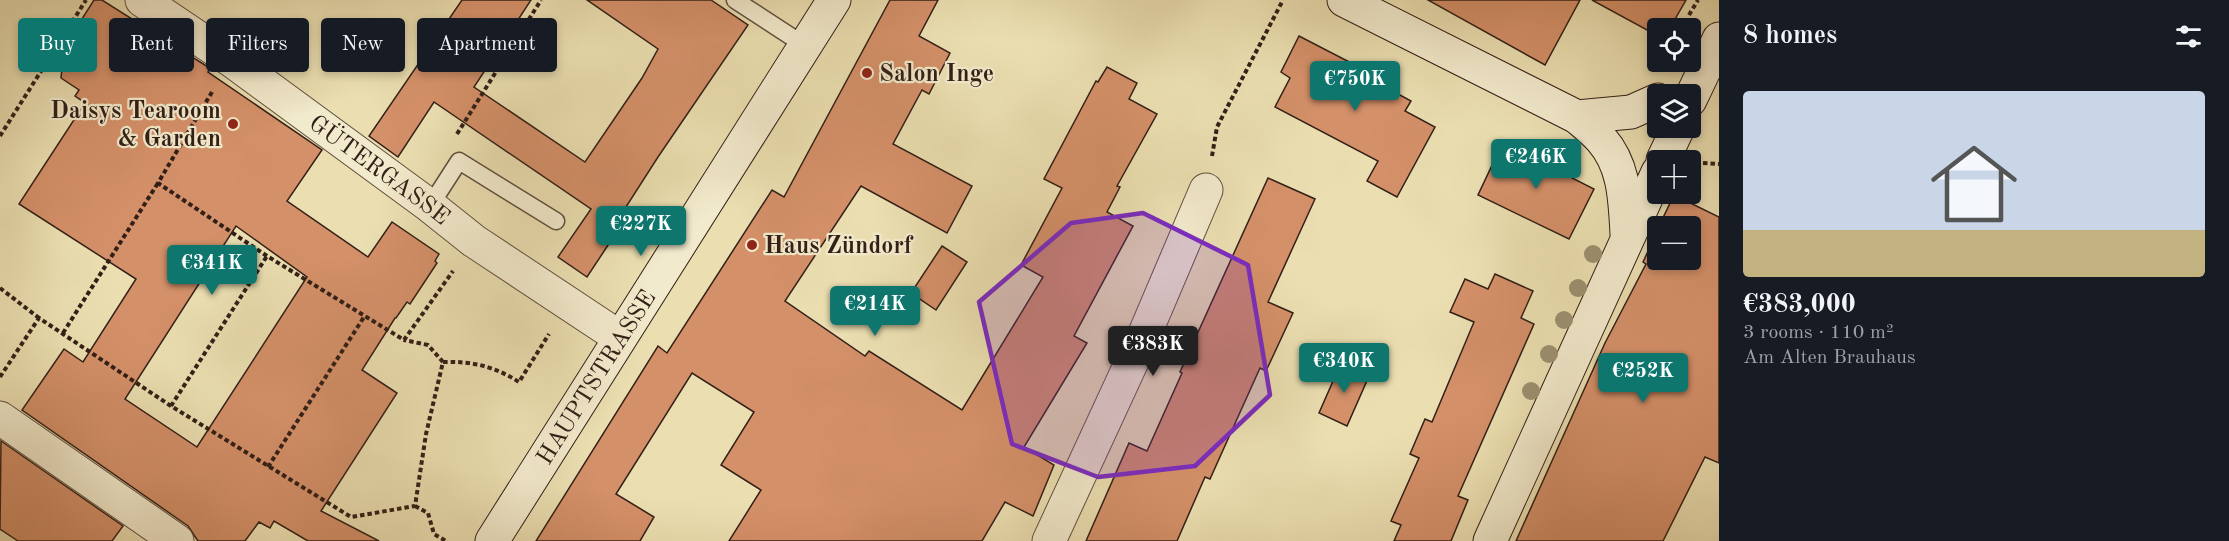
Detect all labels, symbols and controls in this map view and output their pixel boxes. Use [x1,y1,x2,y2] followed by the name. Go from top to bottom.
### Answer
[18,18,97,72] chip: Buy
[109,18,194,72] chip: Rent
[206,18,309,72] chip: Filters
[321,18,405,72] chip: New
[417,18,557,72] chip: Apartment
[1647,18,1701,270] map controls
[1647,18,1701,72] button: locate
[2172,20,2205,53] icon: filters
[1743,23,1837,49] text: 8 homes
[1313,61,1397,112] pin: €750K
[879,63,994,87] place label: Salon Inge
[860,66,874,80] marker: Salon Inge
[1324,70,1386,90] text: €750K
[1647,84,1701,138] button: layers
[50,100,221,152] place label: Daisys Tearoom & Garden
[304,111,453,231] street label: GÜTERGASSE
[226,117,240,131] marker: Daisys Tearoom & Garden
[1920,130,2028,238] icon: home
[1494,139,1578,190] pin: €246K
[1505,148,1567,168] text: €246K
[1647,150,1701,204] button: +
[599,206,683,257] pin: €227K
[610,215,672,235] text: €227K
[1647,216,1701,270] button: −
[764,235,914,259] place label: Haus Zündorf
[745,238,759,252] marker: Haus Zündorf
[170,245,254,296] pin: €341K
[181,254,243,274] text: €341K
[833,286,917,337] pin: €214K
[533,287,661,470] street label: HAUPTSTRASSE
[1743,292,1856,318] text: €383,000
[844,295,906,315] text: €214K
[1743,323,1893,343] text: 3 rooms · 110 m²
[1111,326,1195,377] pin: €383K
[1122,335,1184,355] text: €383K
[1302,343,1386,394] pin: €340K
[1743,348,1916,368] text: Am Alten Brauhaus
[1313,352,1375,372] text: €340K
[1601,353,1685,404] pin: €252K
[1612,362,1674,382] text: €252K

